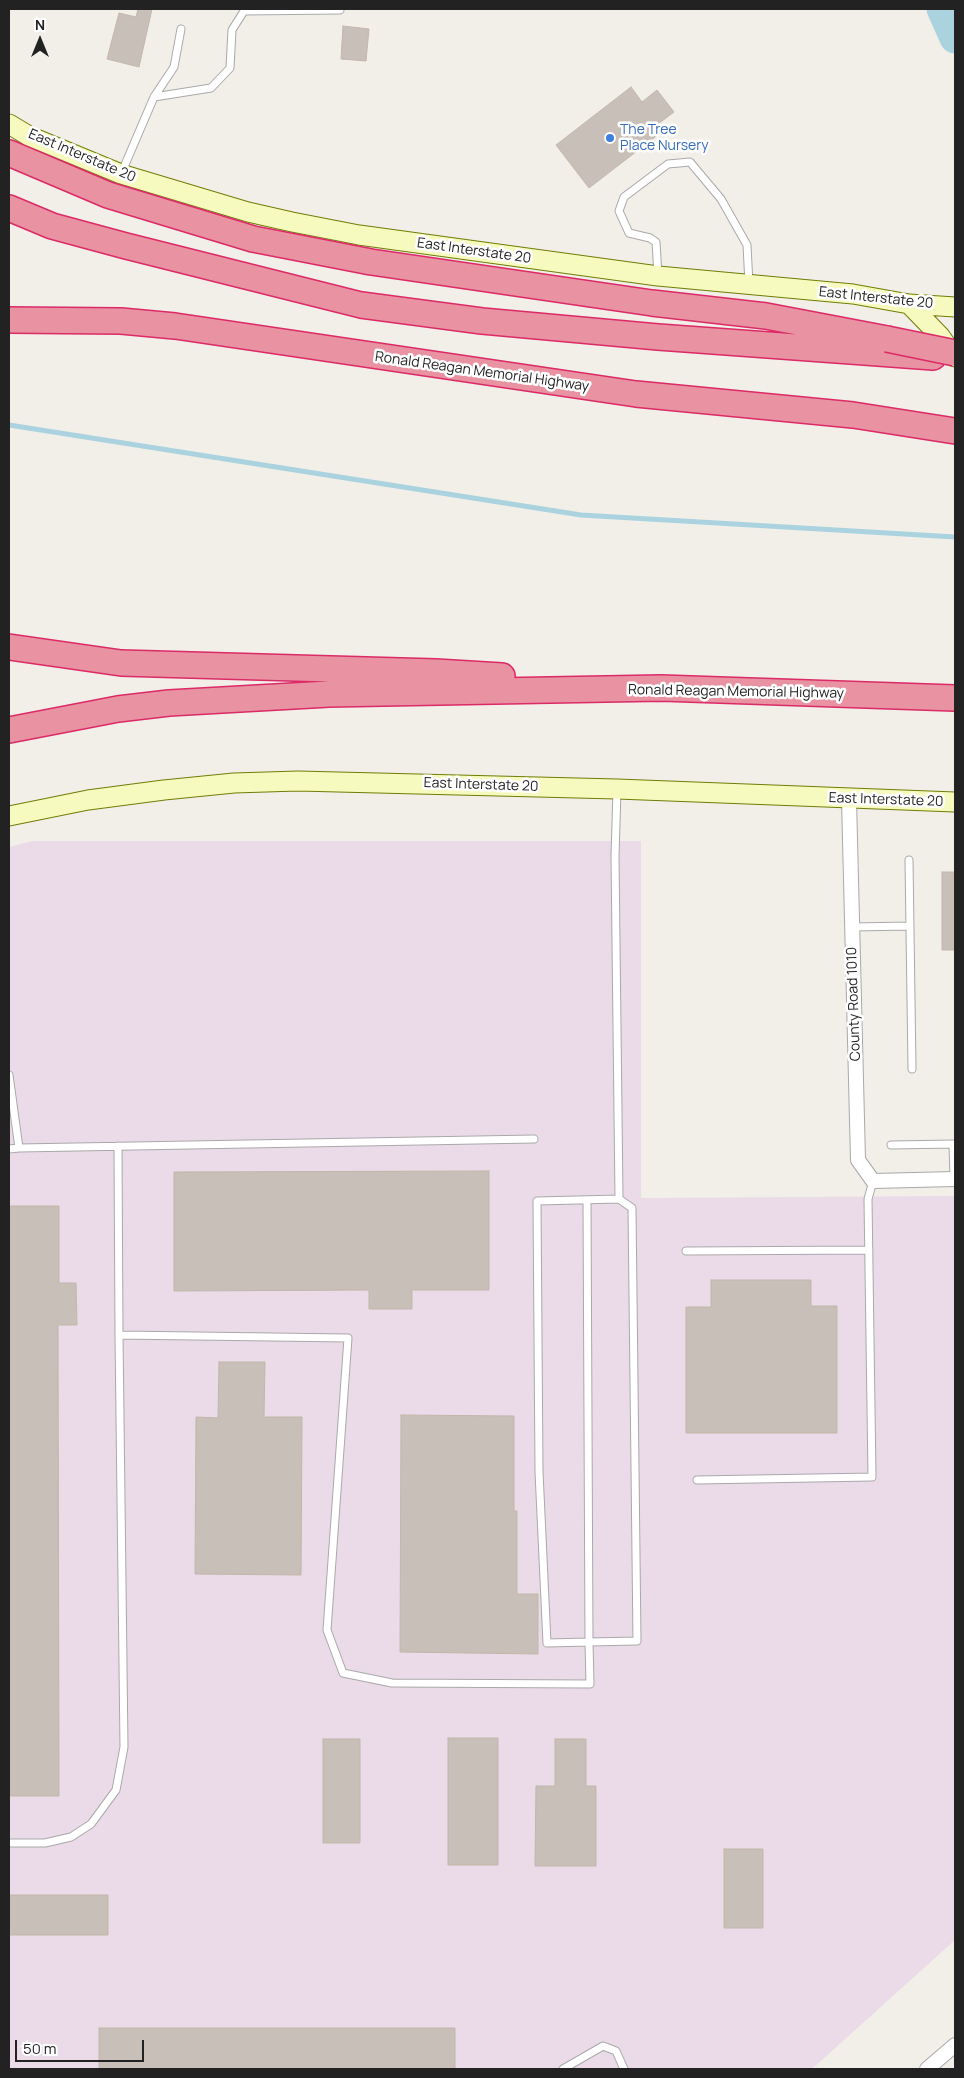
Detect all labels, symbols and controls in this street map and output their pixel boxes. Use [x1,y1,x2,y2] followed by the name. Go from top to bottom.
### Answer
[15,15,65,65] north arrow
[35,15,45,34] text: N
[620,122,709,154] place label: The Tree Place Nursery
[26,126,138,186] street label: East Interstate 20
[604,132,616,144] marker: The Tree Place Nursery
[416,235,532,267] street label: East Interstate 20
[818,284,934,312] street label: East Interstate 20
[374,349,590,395] street label: Ronald Reagan Memorial Highway
[628,682,844,702] street label: Ronald Reagan Memorial Highway
[423,775,539,795] street label: East Interstate 20
[828,790,944,810] street label: East Interstate 20
[844,946,864,1062] street label: County Road 1010
[18,2030,146,2062] scale bar
[23,2038,57,2059] text: 50 m

